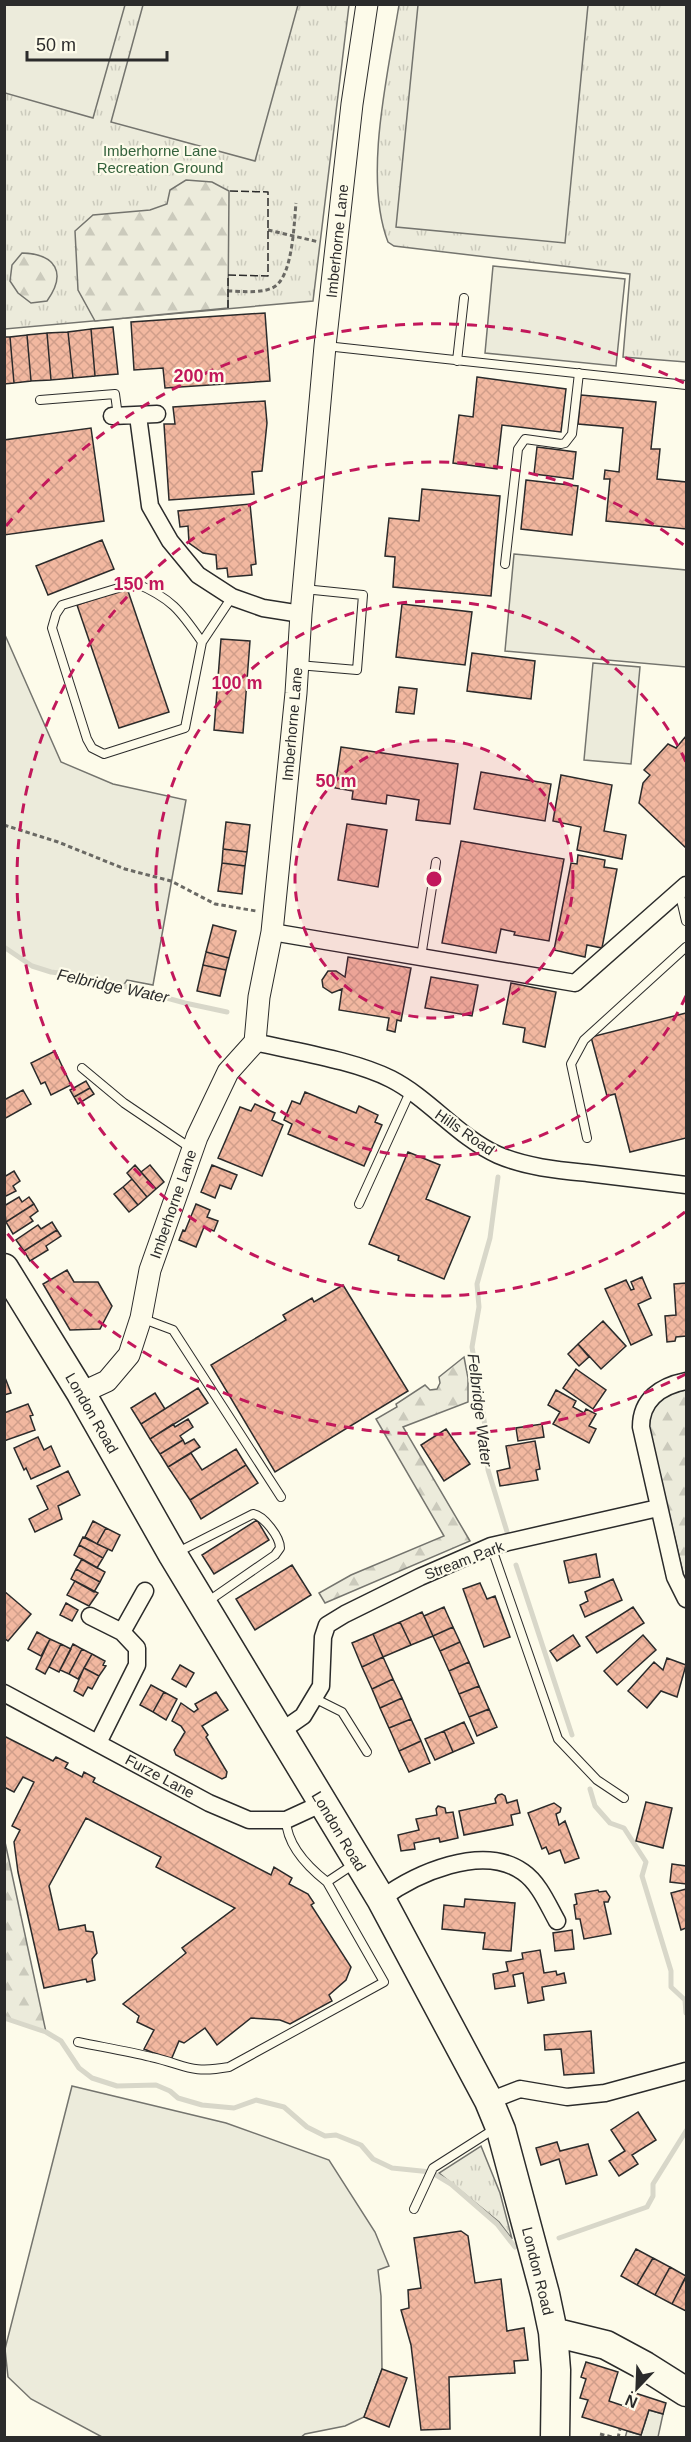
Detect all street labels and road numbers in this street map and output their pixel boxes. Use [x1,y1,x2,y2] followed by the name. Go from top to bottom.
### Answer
[323,183,351,299] street label: Imberhorne Lane
[279,666,305,782] street label: Imberhorne Lane
[432,1105,498,1159] street label: Hills Road
[146,1147,200,1261] street label: Imberhorne Lane
[62,1370,122,1456] street label: London Road
[422,1537,506,1583] street label: Stream Park
[123,1751,197,1801] street label: Furze Lane
[309,1788,369,1874] street label: London Road
[519,2225,557,2317] street label: London Road

